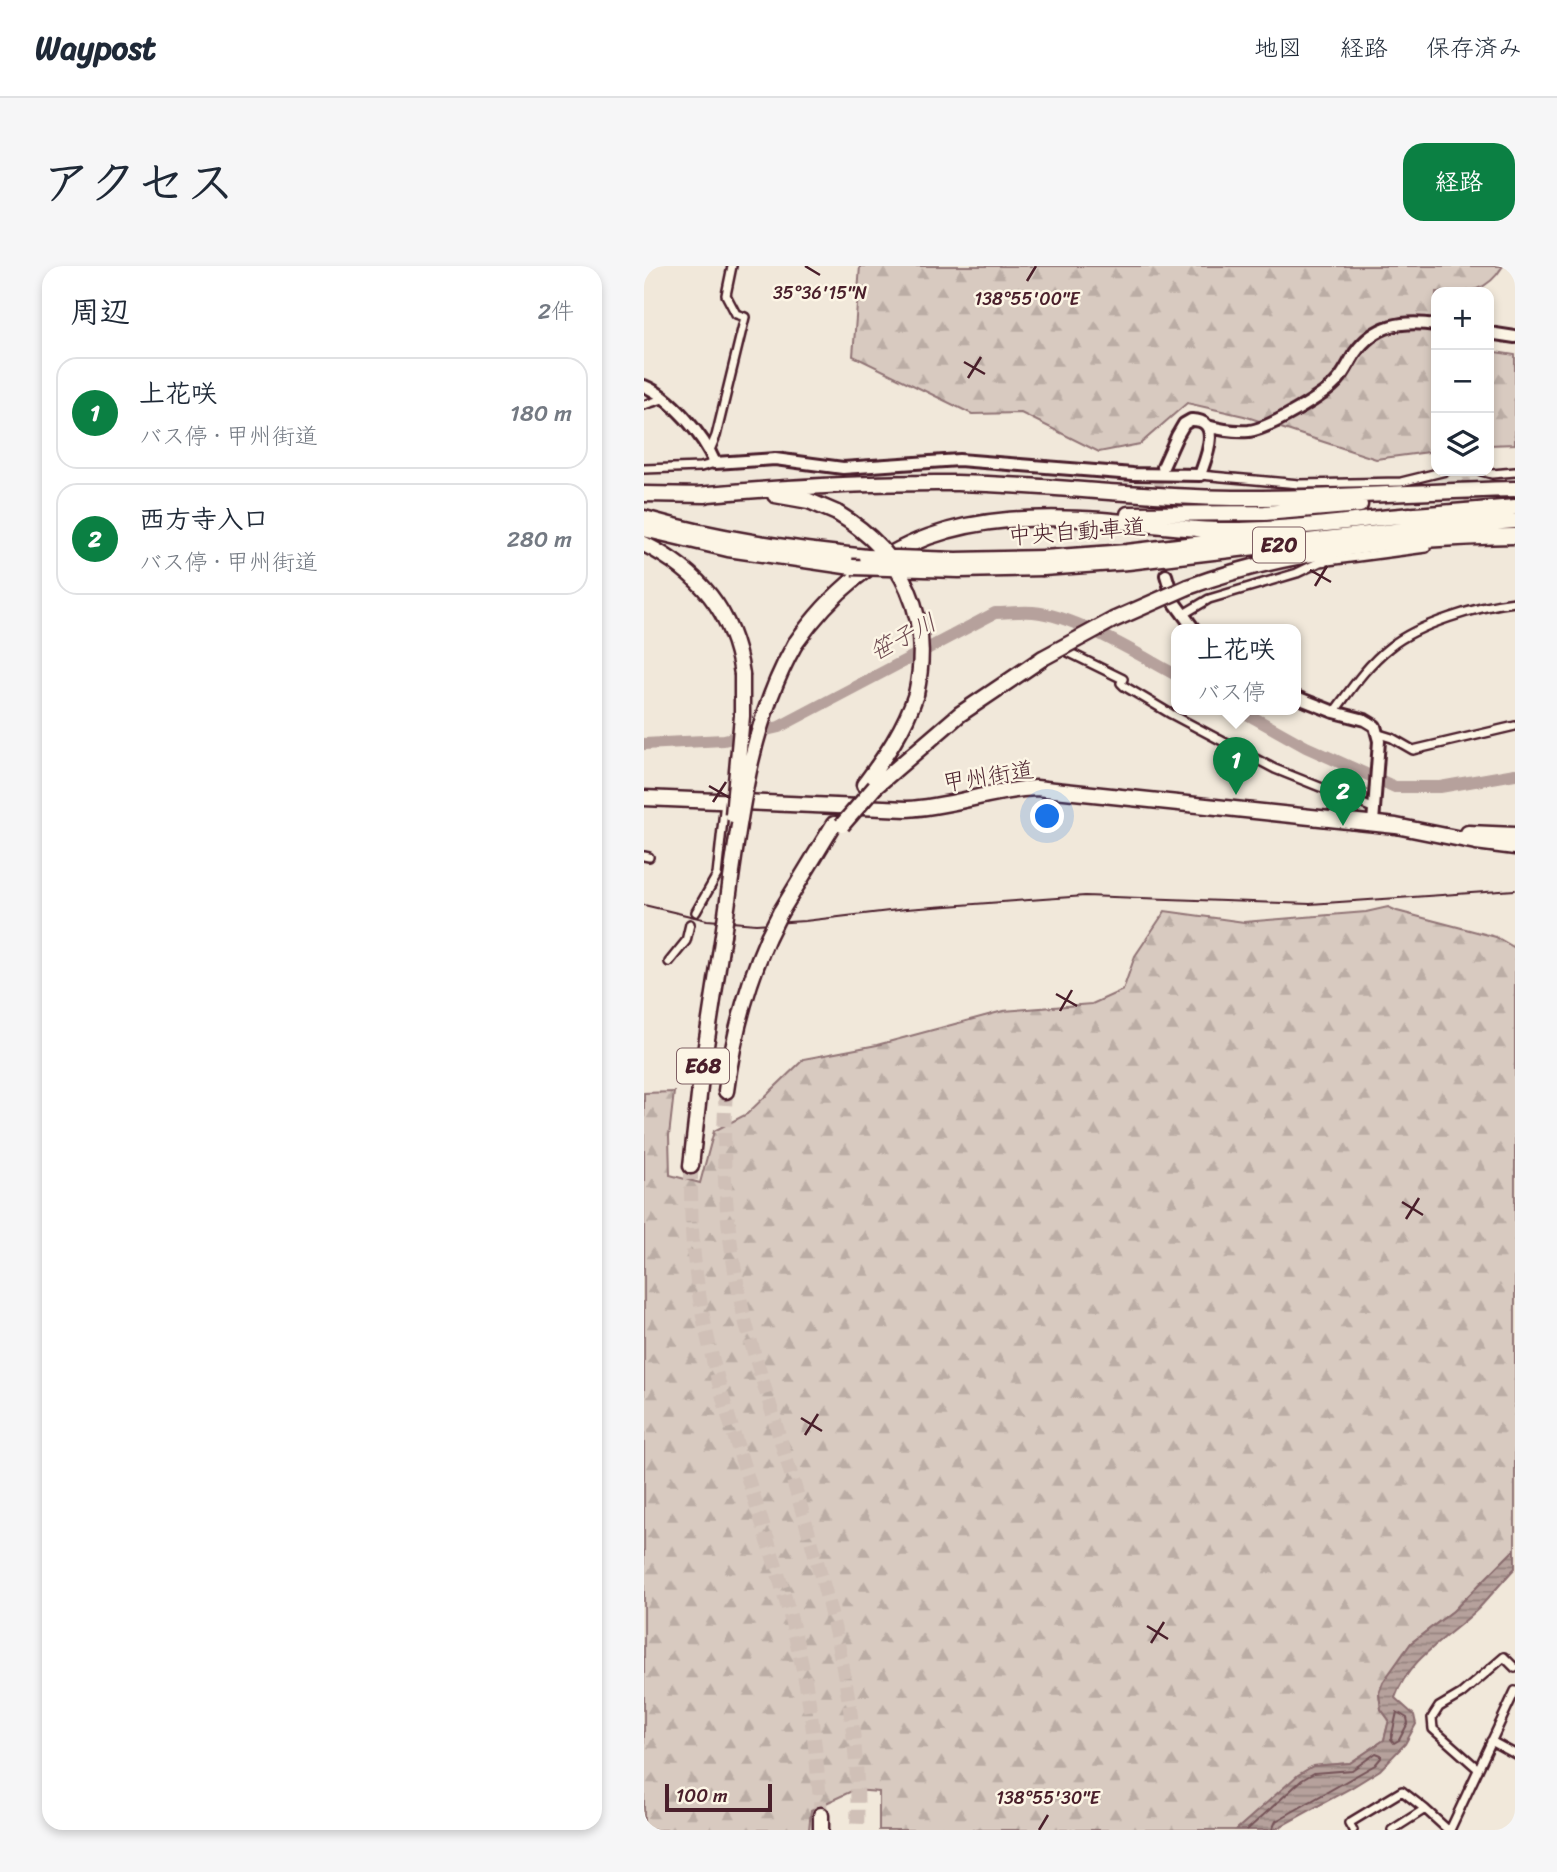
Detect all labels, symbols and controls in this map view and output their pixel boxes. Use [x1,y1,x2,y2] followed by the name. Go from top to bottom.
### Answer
[35,19,156,77] text: Waypost
[1254,27,1302,69] text: 地図
[1340,27,1388,69] text: 経路
[1426,27,1522,69] text: 保存済み
[42,139,235,226] text: アクセス
[1403,143,1515,221] button: 経路
[773,277,868,309] text: 35°36'15"N
[974,283,1081,315] text: 138°55'00"E
[70,285,130,339] text: 周辺
[1431,287,1494,476] map controls
[1431,287,1494,350] button: +
[538,291,574,332] text: 2件
[1431,350,1494,413] button: −
[139,370,217,416] text: 上花咲
[90,393,100,434] text: 1
[510,393,572,434] text: 180 m
[1431,413,1494,476] button: layers
[139,416,318,457] text: バス停 · 甲州街道
[139,496,269,542] text: 西方寺入口
[1007,506,1147,557] street label: 中央自動車道
[88,519,102,560] text: 2
[507,519,572,560] text: 280 m
[1253,528,1305,562] road number: E20
[139,542,318,583] text: バス停 · 甲州街道
[861,602,945,672] water label: 笹子川
[1171,624,1301,715] popup
[1197,626,1275,672] text: 上花咲
[1197,672,1266,713] text: バス停
[1213,737,1259,795] pin: 1
[939,749,1037,804] street label: 甲州街道
[1320,768,1366,826] pin: 2
[1030,799,1064,833] your location
[677,1048,729,1084] road number: E68
[676,1779,728,1812] text: 100 m
[665,1781,772,1813] scale bar
[996,1782,1101,1814] text: 138°55'30"E

